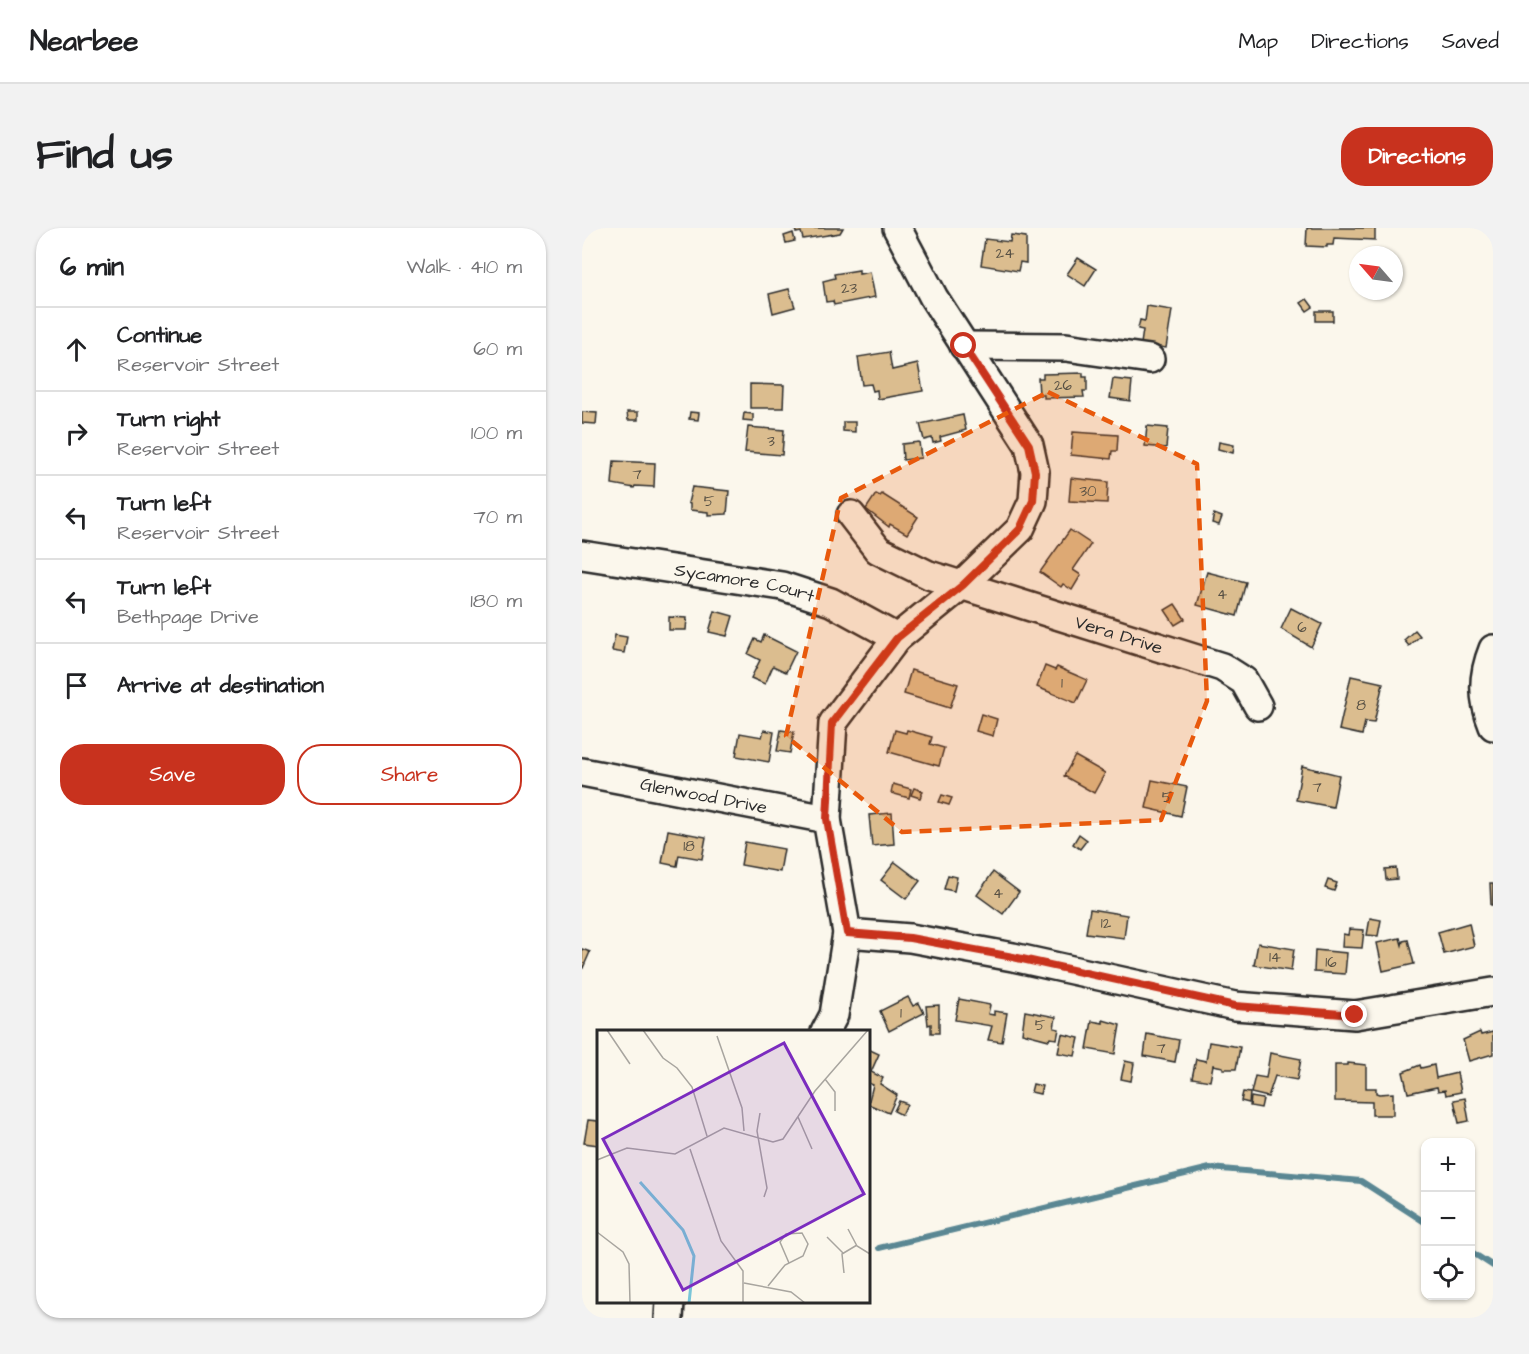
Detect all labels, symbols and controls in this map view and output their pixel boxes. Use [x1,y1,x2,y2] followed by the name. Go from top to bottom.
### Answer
[30,22,138,61] text: Nearbee
[1238,27,1278,56] text: Map
[1311,27,1409,56] text: Directions
[1442,27,1499,56] text: Saved
[36,127,173,185] text: Find us
[1341,127,1493,186] button: Directions
[996,243,1014,264] house number: 24
[1349,246,1403,300] north arrow
[60,249,124,285] text: 6 min
[406,253,522,281] text: Walk · 410 m
[841,278,857,299] house number: 23
[117,320,202,351] text: Continue
[950,332,976,358] route start
[60,333,93,366] icon: ahead
[473,335,522,363] text: 60 m
[117,351,279,379] text: Reservoir Street
[1054,375,1073,396] house number: 26
[117,404,220,435] text: Turn right
[60,417,93,450] icon: right
[471,419,522,447] text: 100 m
[767,431,775,452] house number: 3
[117,435,279,463] text: Reservoir Street
[632,464,642,485] house number: 7
[1079,481,1097,502] house number: 30
[117,488,211,519] text: Turn left
[704,491,715,512] house number: 5
[60,501,93,534] icon: left
[474,503,522,531] text: 70 m
[117,519,279,547] text: Reservoir Street
[673,557,819,609] street label: Sycamore Court
[117,572,211,603] text: Turn left
[1217,584,1227,605] house number: 4
[60,585,93,618] icon: left
[470,587,522,615] text: 180 m
[117,603,259,631] text: Bethpage Drive
[1072,609,1166,660] street label: Vera Drive
[1297,617,1307,638] house number: 6
[60,669,93,702] icon: arrive
[117,670,324,701] text: Arrive at destination
[1061,673,1063,694] house number: 1
[1356,695,1366,716] house number: 8
[60,744,285,805] button: Save
[297,744,522,805] button: Share
[638,771,770,820] street label: Glenwood Drive
[1312,777,1322,798] house number: 7
[1162,787,1173,808] house number: 5
[683,836,695,857] house number: 18
[993,883,1003,904] house number: 4
[1101,913,1112,934] house number: 12
[1269,947,1281,968] house number: 14
[1325,952,1337,973] house number: 16
[1341,1001,1367,1027] route end
[900,1003,902,1024] house number: 1
[1035,1015,1046,1036] house number: 5
[597,1030,870,1303] inset map
[1156,1038,1166,1059] house number: 7
[1421,1138,1475,1300] map controls
[1421,1138,1475,1192] button: +
[1421,1192,1475,1246] button: −
[1421,1246,1475,1300] button: locate

